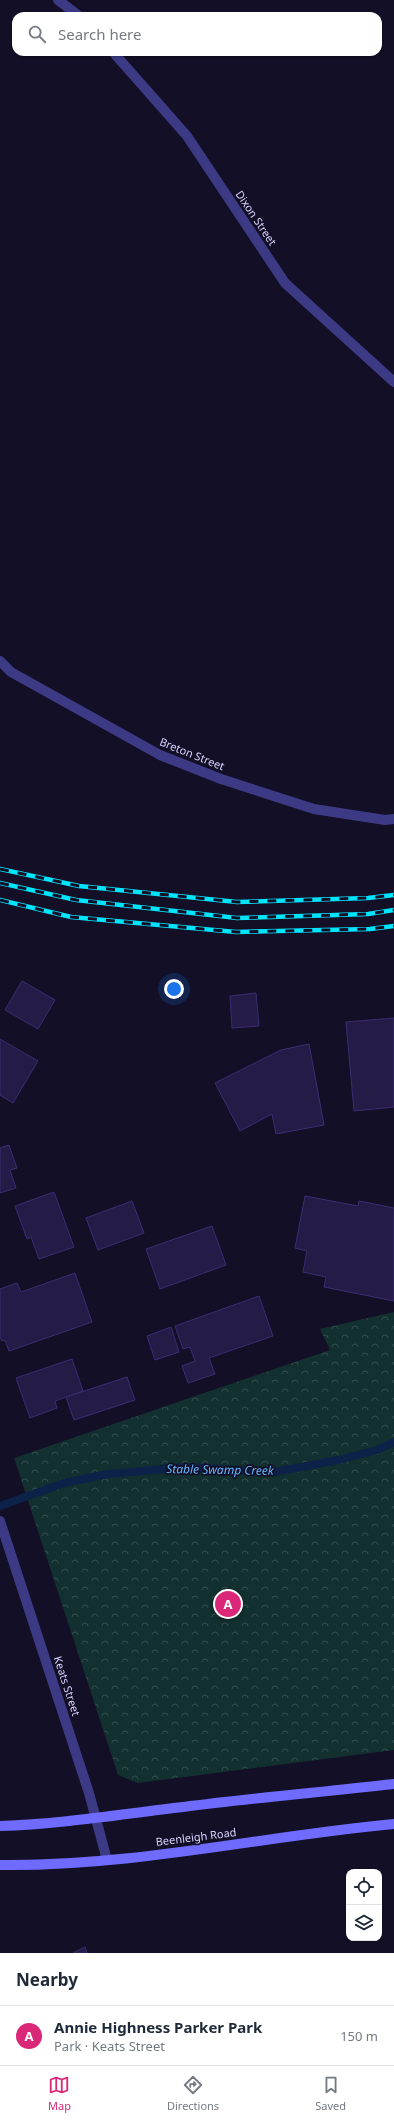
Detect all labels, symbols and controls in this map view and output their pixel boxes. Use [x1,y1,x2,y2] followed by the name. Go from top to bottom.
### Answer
[12,12,382,56] search box
[26,23,48,45] icon: search
[58,24,141,44] text: Search here
[232,187,280,248] street label: Dixon Street
[158,734,227,773] street label: Breton Street
[164,979,184,999] your location
[166,1460,275,1479] water label: Stable Swamp Creek
[215,1589,241,1619] pin: A
[51,1654,84,1718] street label: Keats Street
[155,1824,237,1849] street label: Beenleigh Road
[346,1869,382,1941] map controls
[346,1869,382,1905] button: locate
[346,1905,382,1941] button: layers
[16,1968,78,1991] text: Nearby
[54,2017,262,2037] text: Annie Highness Parker Park
[25,2027,34,2045] text: A
[340,2027,378,2045] text: 150 m
[54,2037,165,2055] text: Park · Keats Street
[48,2074,71,2113] tab: Map
[167,2074,219,2113] tab: Directions
[315,2074,346,2113] tab: Saved

